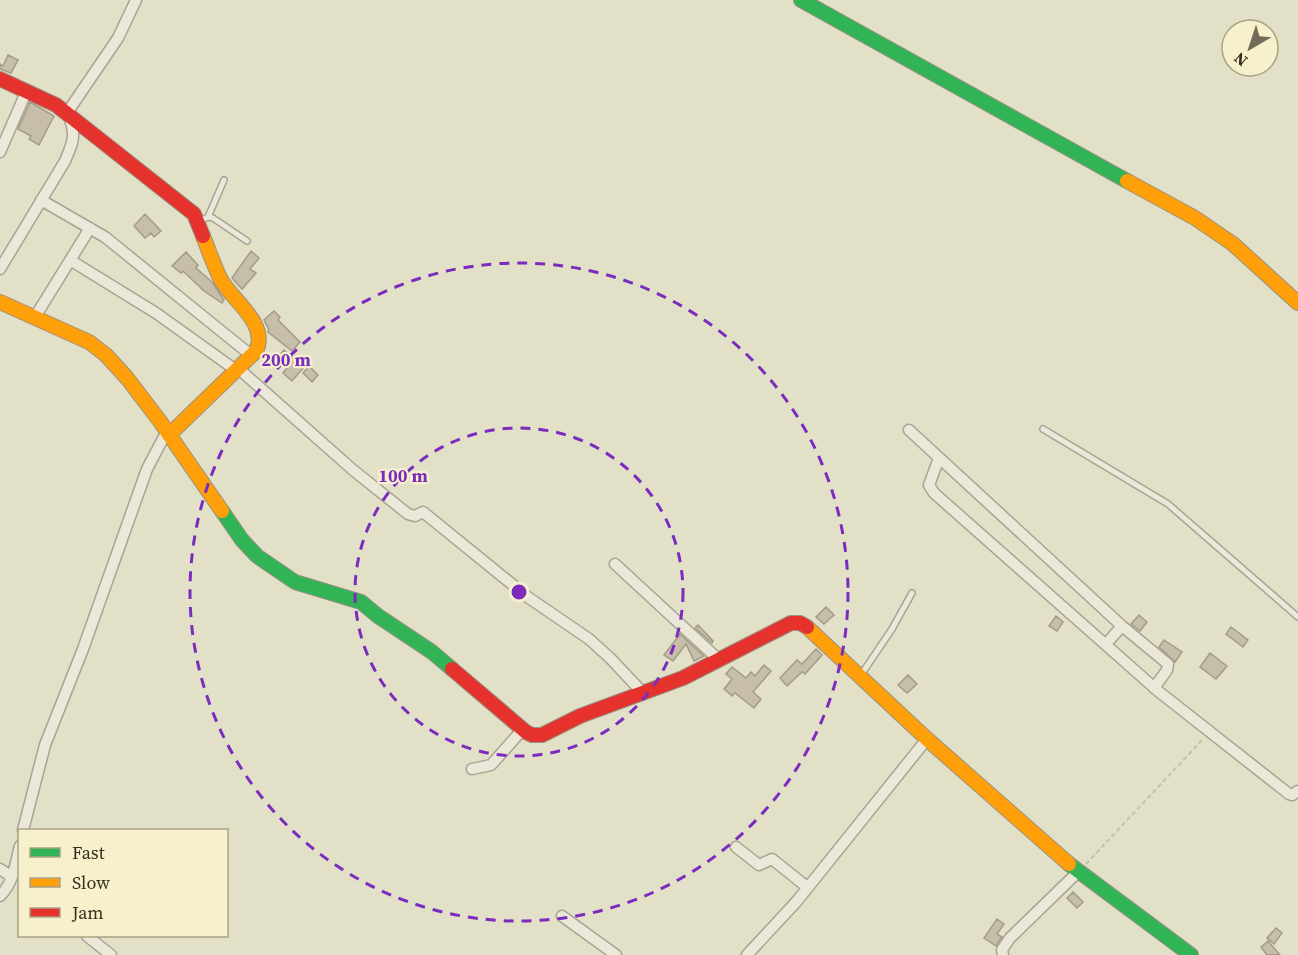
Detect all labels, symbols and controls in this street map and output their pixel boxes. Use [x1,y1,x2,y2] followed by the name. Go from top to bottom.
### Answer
[1220,18,1280,78] north arrow
[1229,47,1252,72] text: N
[261,347,311,372] text: 200 m
[378,463,428,488] text: 100 m
[509,582,529,602] centre of rings
[18,829,228,937] legend
[72,840,105,865] text: Fast
[72,870,110,895] text: Slow
[71,900,104,925] text: Jam

